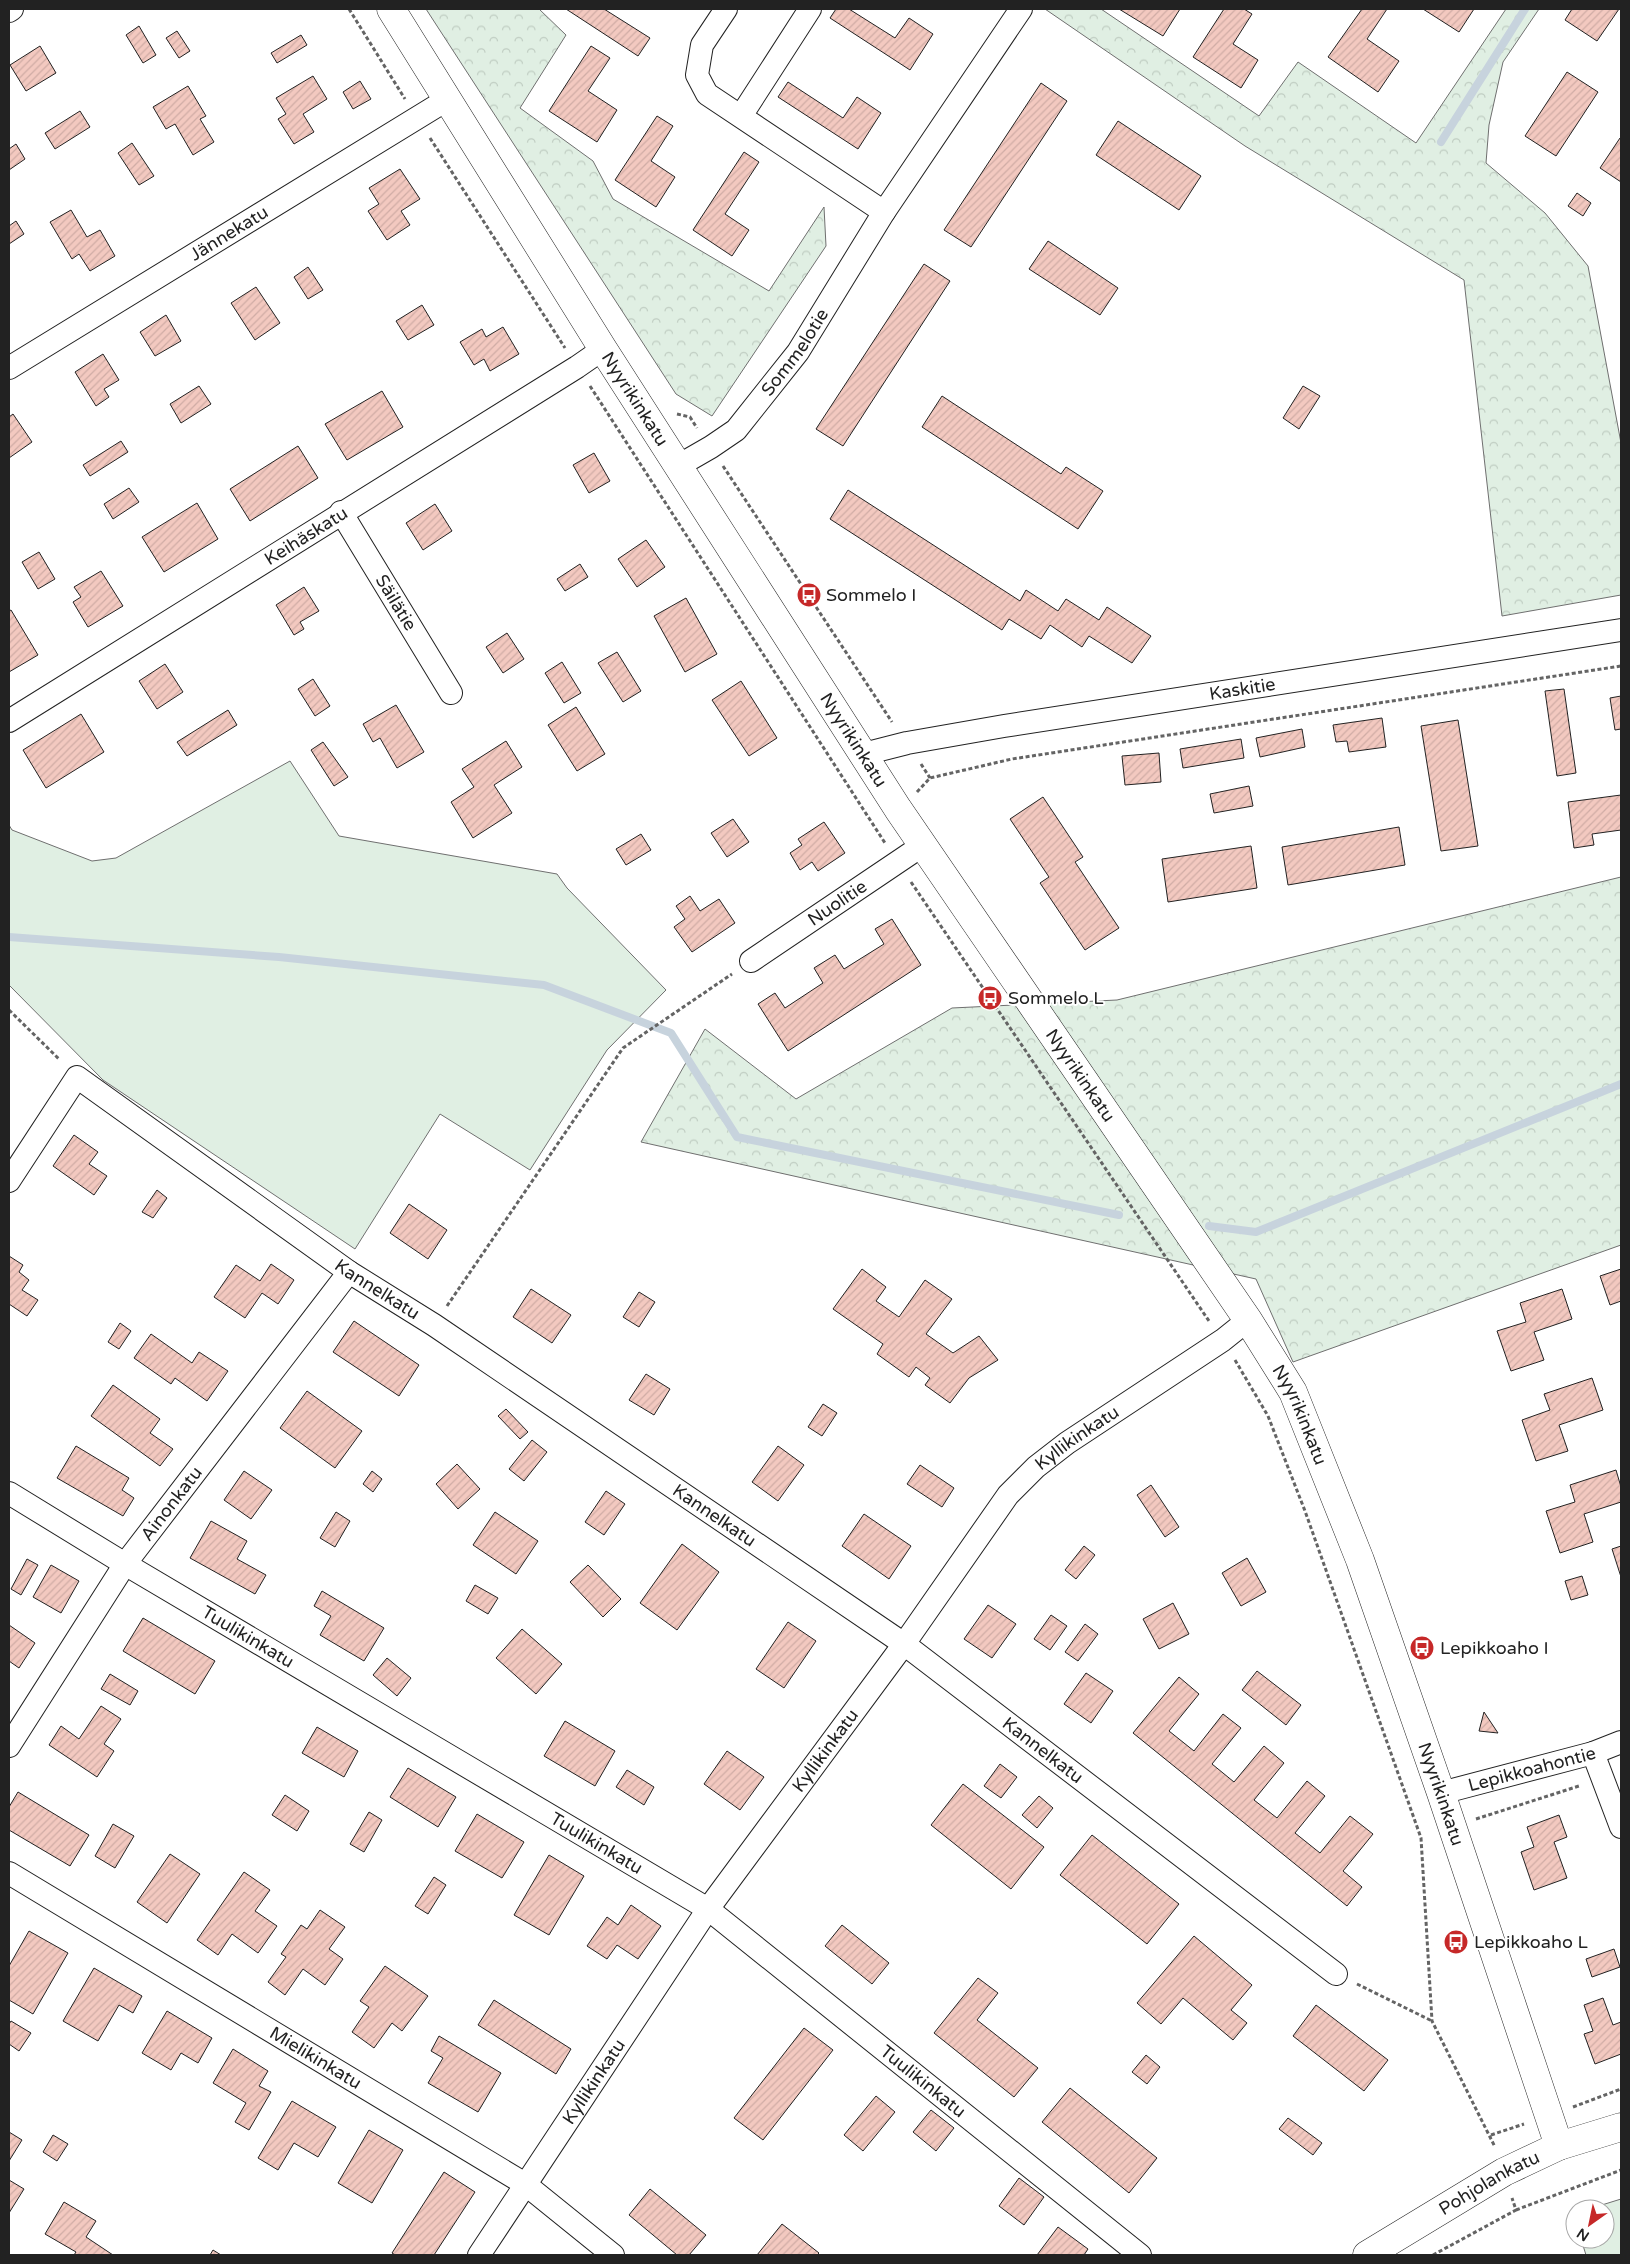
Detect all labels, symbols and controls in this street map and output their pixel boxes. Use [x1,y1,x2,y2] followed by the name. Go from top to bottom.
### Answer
[186,201,272,266] street label: Jännekatu
[756,304,833,400] street label: Sommelotie
[597,348,673,450] street label: Nyyrikinkatu
[260,502,352,570] street label: Keihäskatu
[371,571,421,635] street label: Säilätie
[796,582,822,608] bus stop icon: Sommelo I
[826,584,917,606] place label: Sommelo I
[1208,673,1277,705] street label: Kaskitie
[815,689,892,791] street label: Nyyrikinkatu
[803,875,871,931] street label: Nuolitie
[977,985,1003,1011] bus stop icon: Sommelo L
[1008,987,1104,1009] place label: Sommelo L
[1041,1025,1120,1126] street label: Nyyrikinkatu
[330,1254,424,1324] street label: Kannelkatu
[1268,1360,1332,1468] street label: Nyyrikinkatu
[1030,1401,1123,1475] street label: Kyllikinkatu
[136,1462,207,1545] street label: Ainonkatu
[668,1479,760,1551] street label: Kannelkatu
[198,1601,298,1673] street label: Tuulikinkatu
[1409,1635,1435,1661] bus stop icon: Lepikkoaho I
[1440,1637,1549,1659] place label: Lepikkoaho I
[787,1705,863,1796] street label: Kyllikinkatu
[998,1712,1088,1788] street label: Kannelkatu
[1413,1739,1469,1849] street label: Nyyrikinkatu
[1466,1742,1598,1796] street label: Lepikkoahontie
[546,1807,647,1879] street label: Tuulikinkatu
[1443,1929,1469,1955] bus stop icon: Lepikkoaho L
[1474,1931,1588,1953] place label: Lepikkoaho L
[266,2022,366,2094] street label: Mielikinkatu
[558,2035,630,2128] street label: Kyllikinkatu
[876,2040,970,2122] street label: Tuulikinkatu
[1435,2146,1543,2220] street label: Pohjolankatu
[1565,2199,1615,2249] north arrow
[1574,2224,1593,2245] text: N

